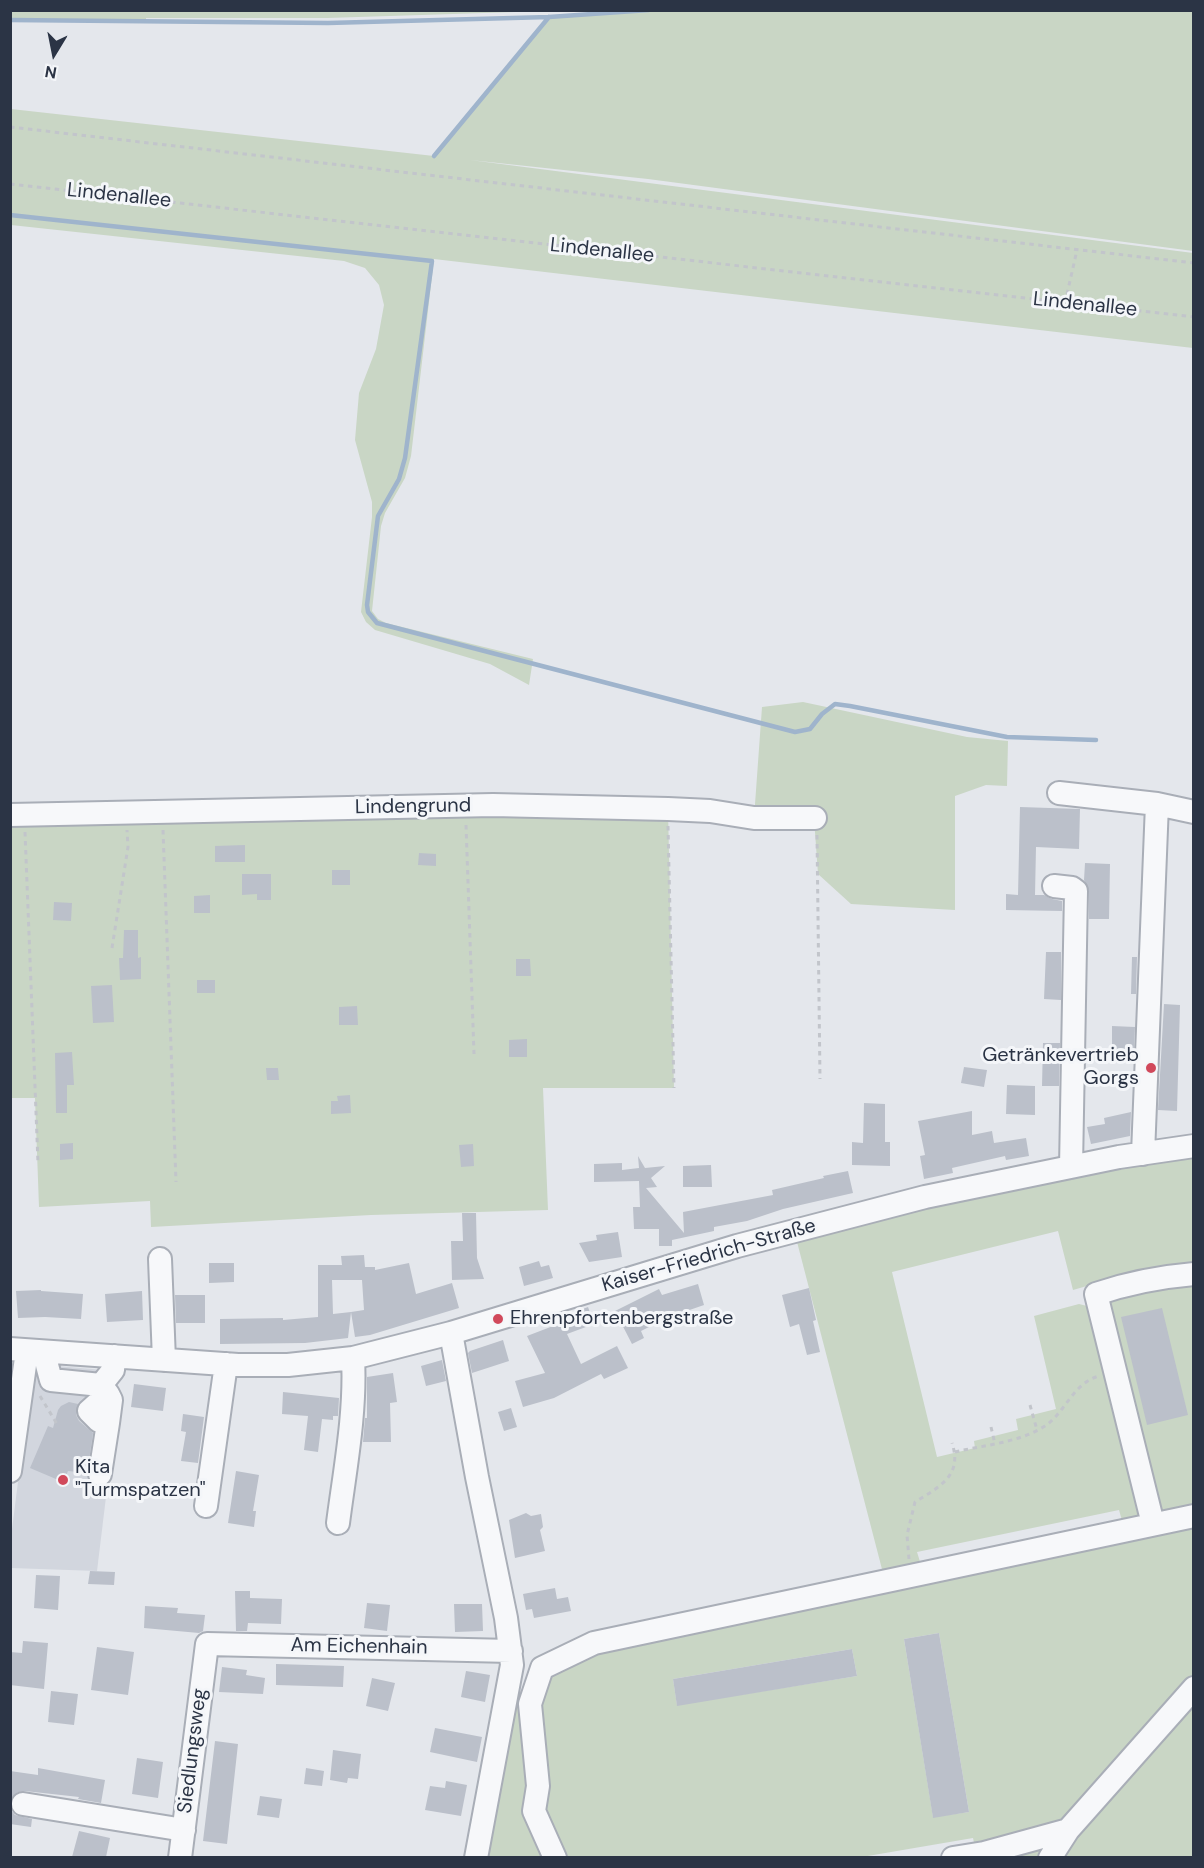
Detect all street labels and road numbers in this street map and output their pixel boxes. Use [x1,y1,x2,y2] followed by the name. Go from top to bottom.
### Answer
[66,179,172,213] street label: Lindenallee
[549,234,655,268] street label: Lindenallee
[1032,288,1138,322] street label: Lindenallee
[355,794,471,820] street label: Lindengrund
[599,1214,819,1298] street label: Kaiser-Friedrich-Straße
[290,1634,428,1660] street label: Am Eichenhain
[173,1687,213,1815] street label: Siedlungsweg

